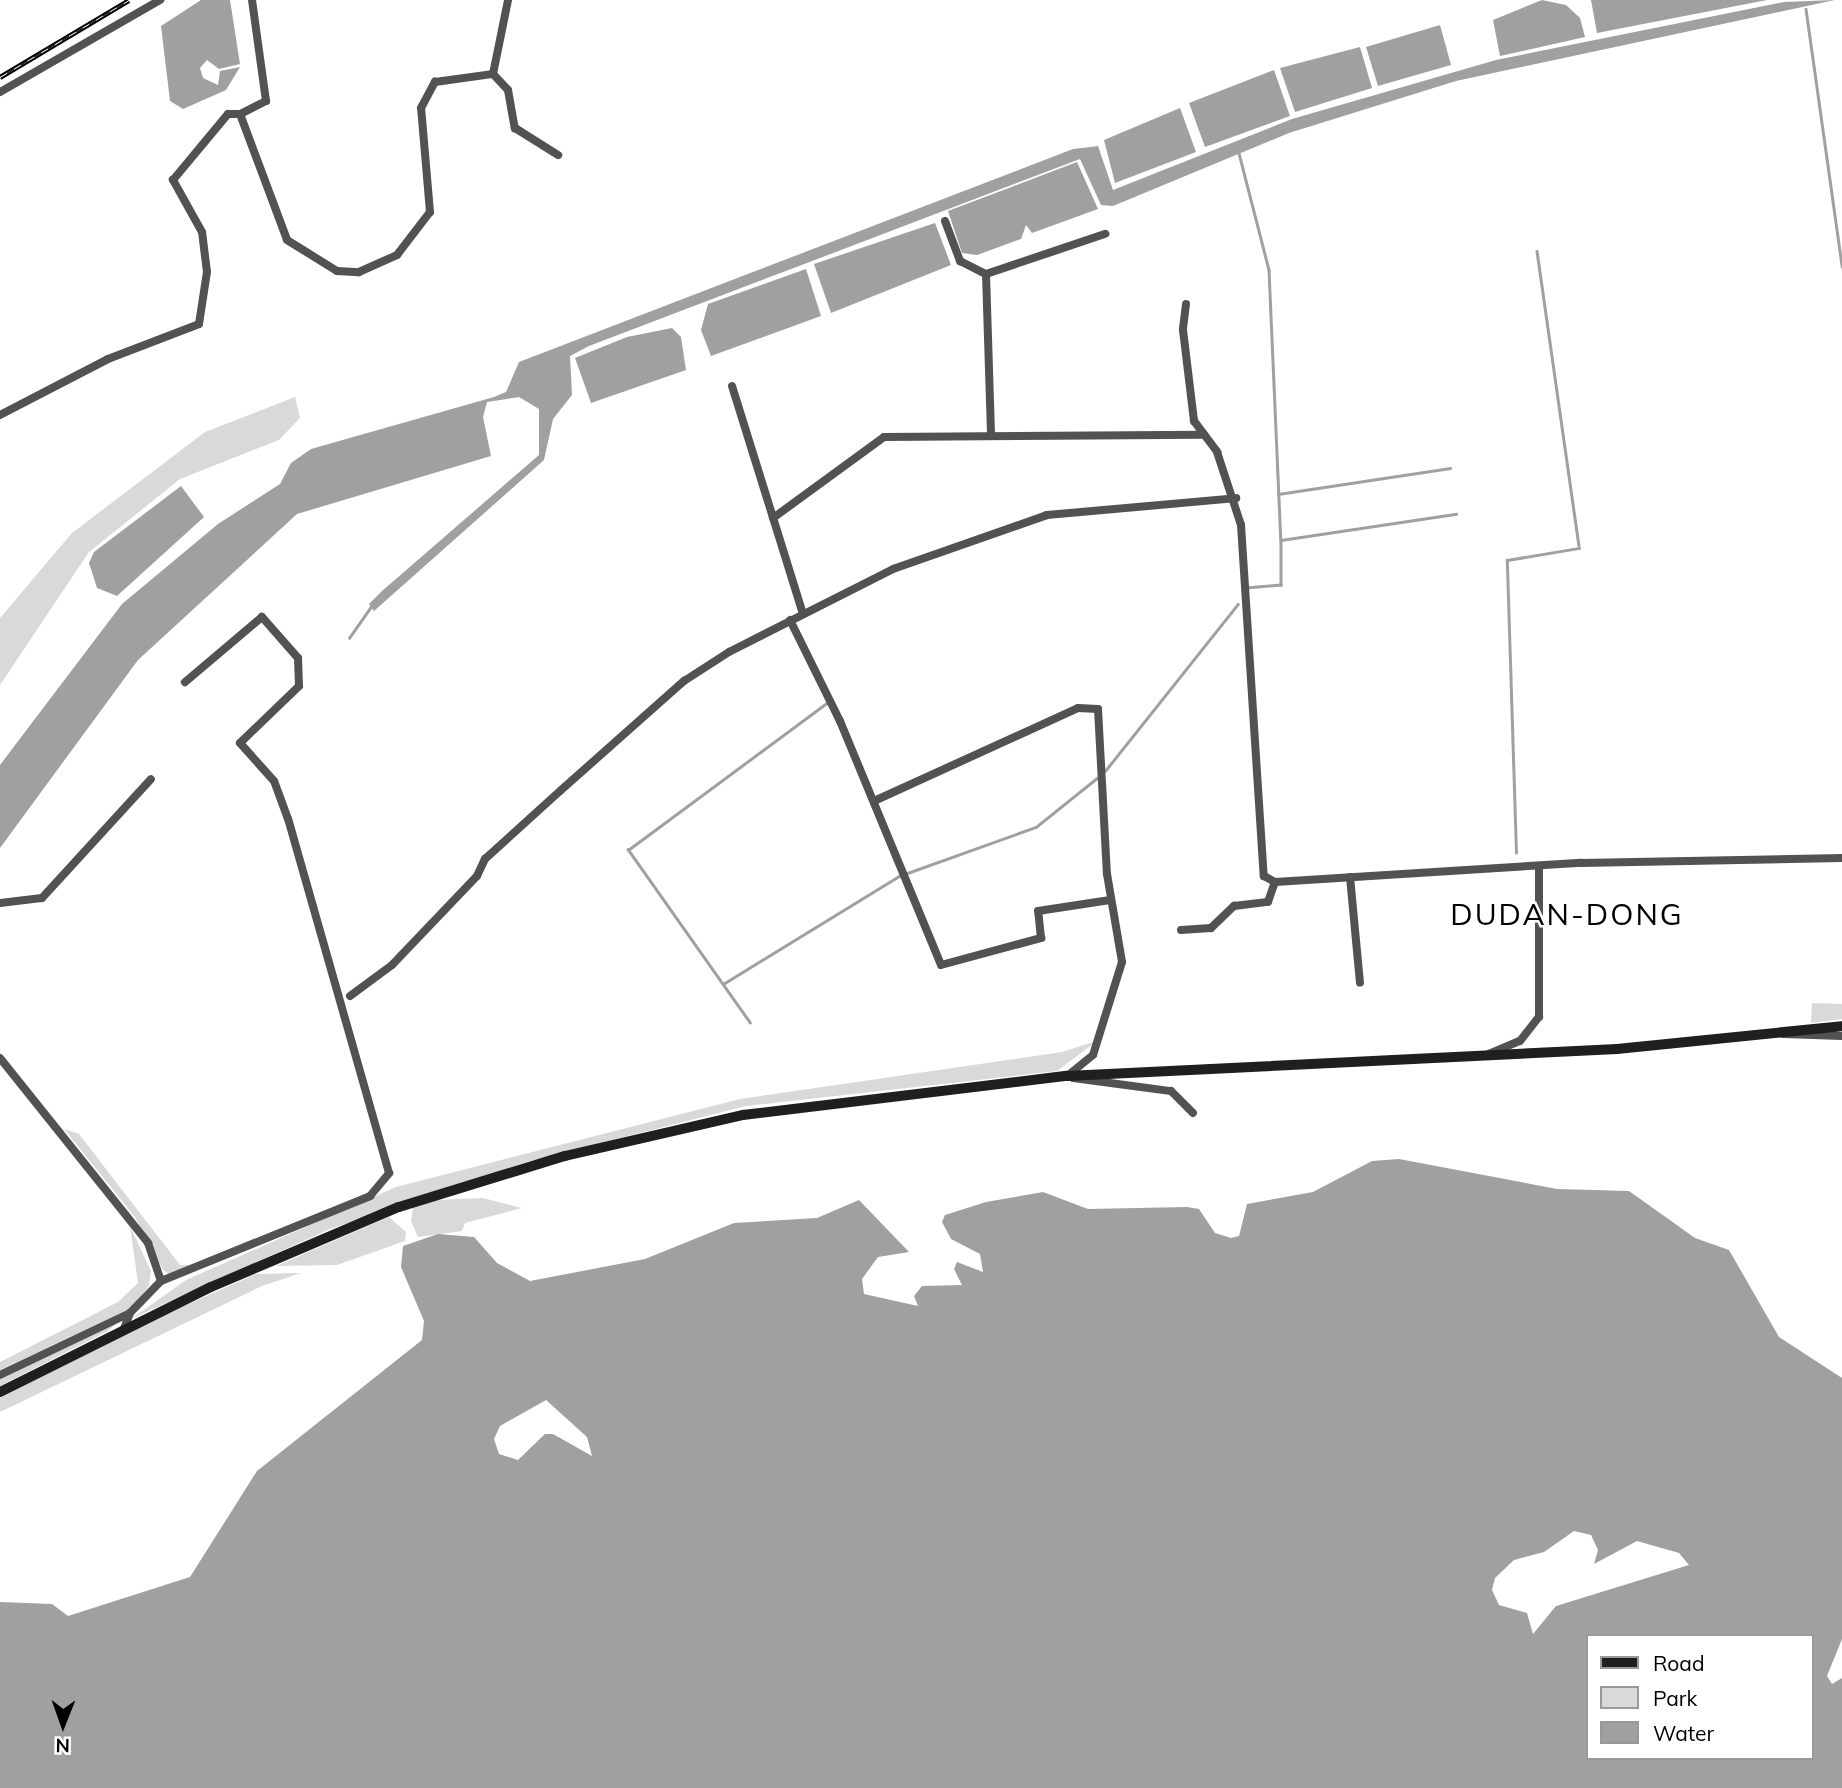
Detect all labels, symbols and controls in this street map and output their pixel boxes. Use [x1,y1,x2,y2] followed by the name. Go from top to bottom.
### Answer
[1451,896,1683,932] district label: DUDAN-DONG
[1587,1634,1814,1760] legend
[1653,1650,1704,1676] text: Road
[1653,1685,1697,1711] text: Park
[28,1690,98,1760] north arrow
[1653,1720,1714,1746] text: Water
[55,1734,70,1758] text: N

